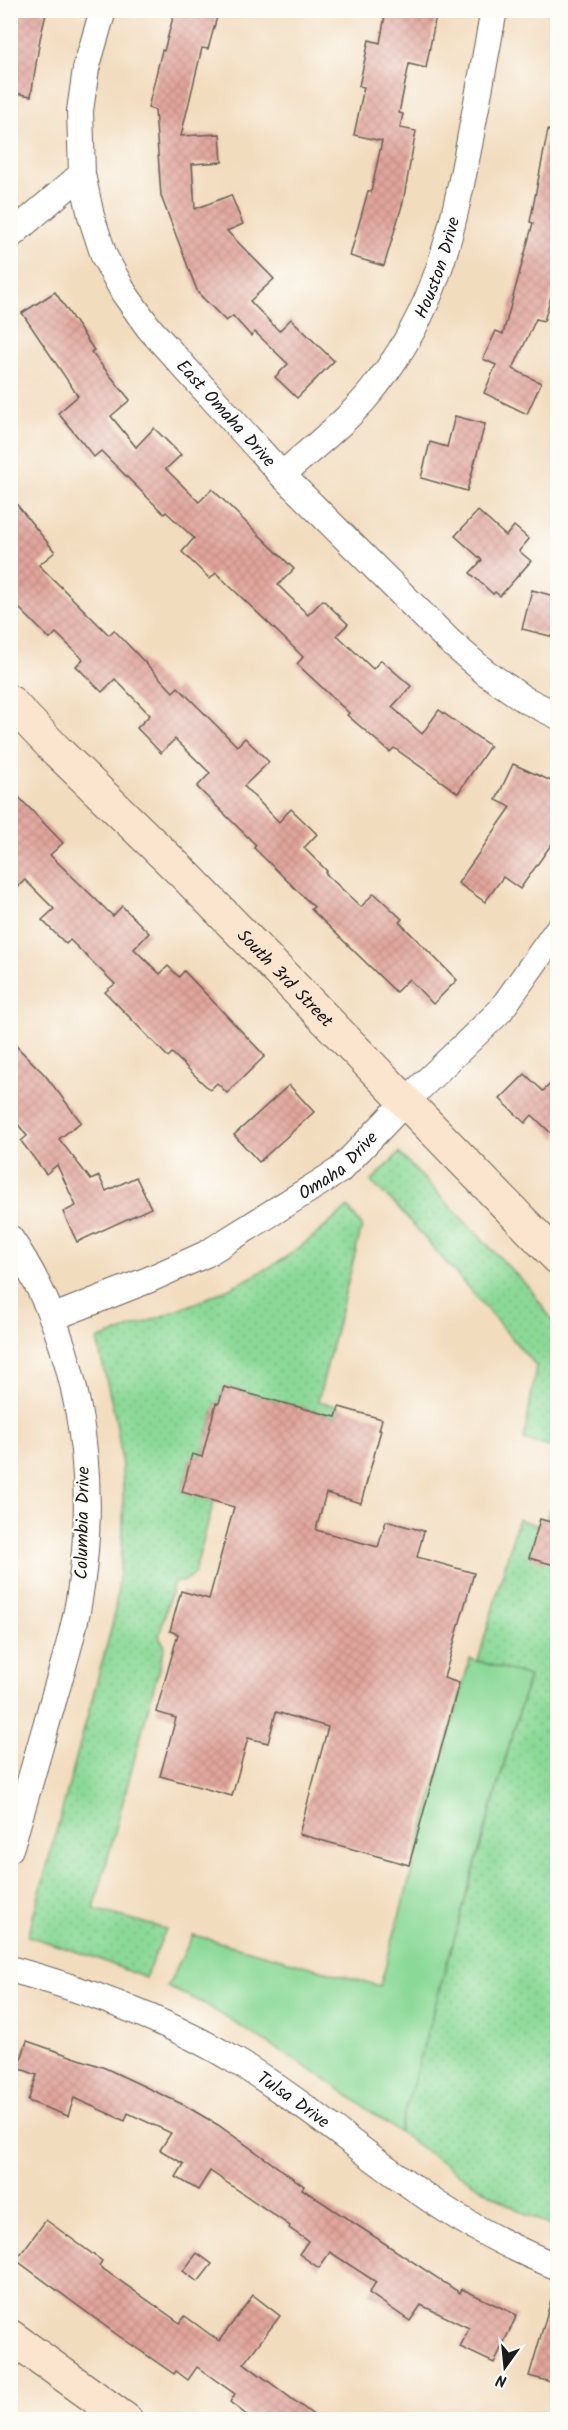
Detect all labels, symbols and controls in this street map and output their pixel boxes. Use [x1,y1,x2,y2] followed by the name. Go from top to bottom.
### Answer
[407,214,469,324] street label: Houston Drive
[168,354,282,475] street label: East Omaha Drive
[229,923,340,1036] street label: South 3rd Street
[293,1125,386,1209] street label: Omaha Drive
[68,1466,99,1580] street label: Columbia Drive
[250,2065,335,2137] street label: Tulsa Drive
[475,2337,535,2397] north arrow
[493,2367,510,2393] text: N

